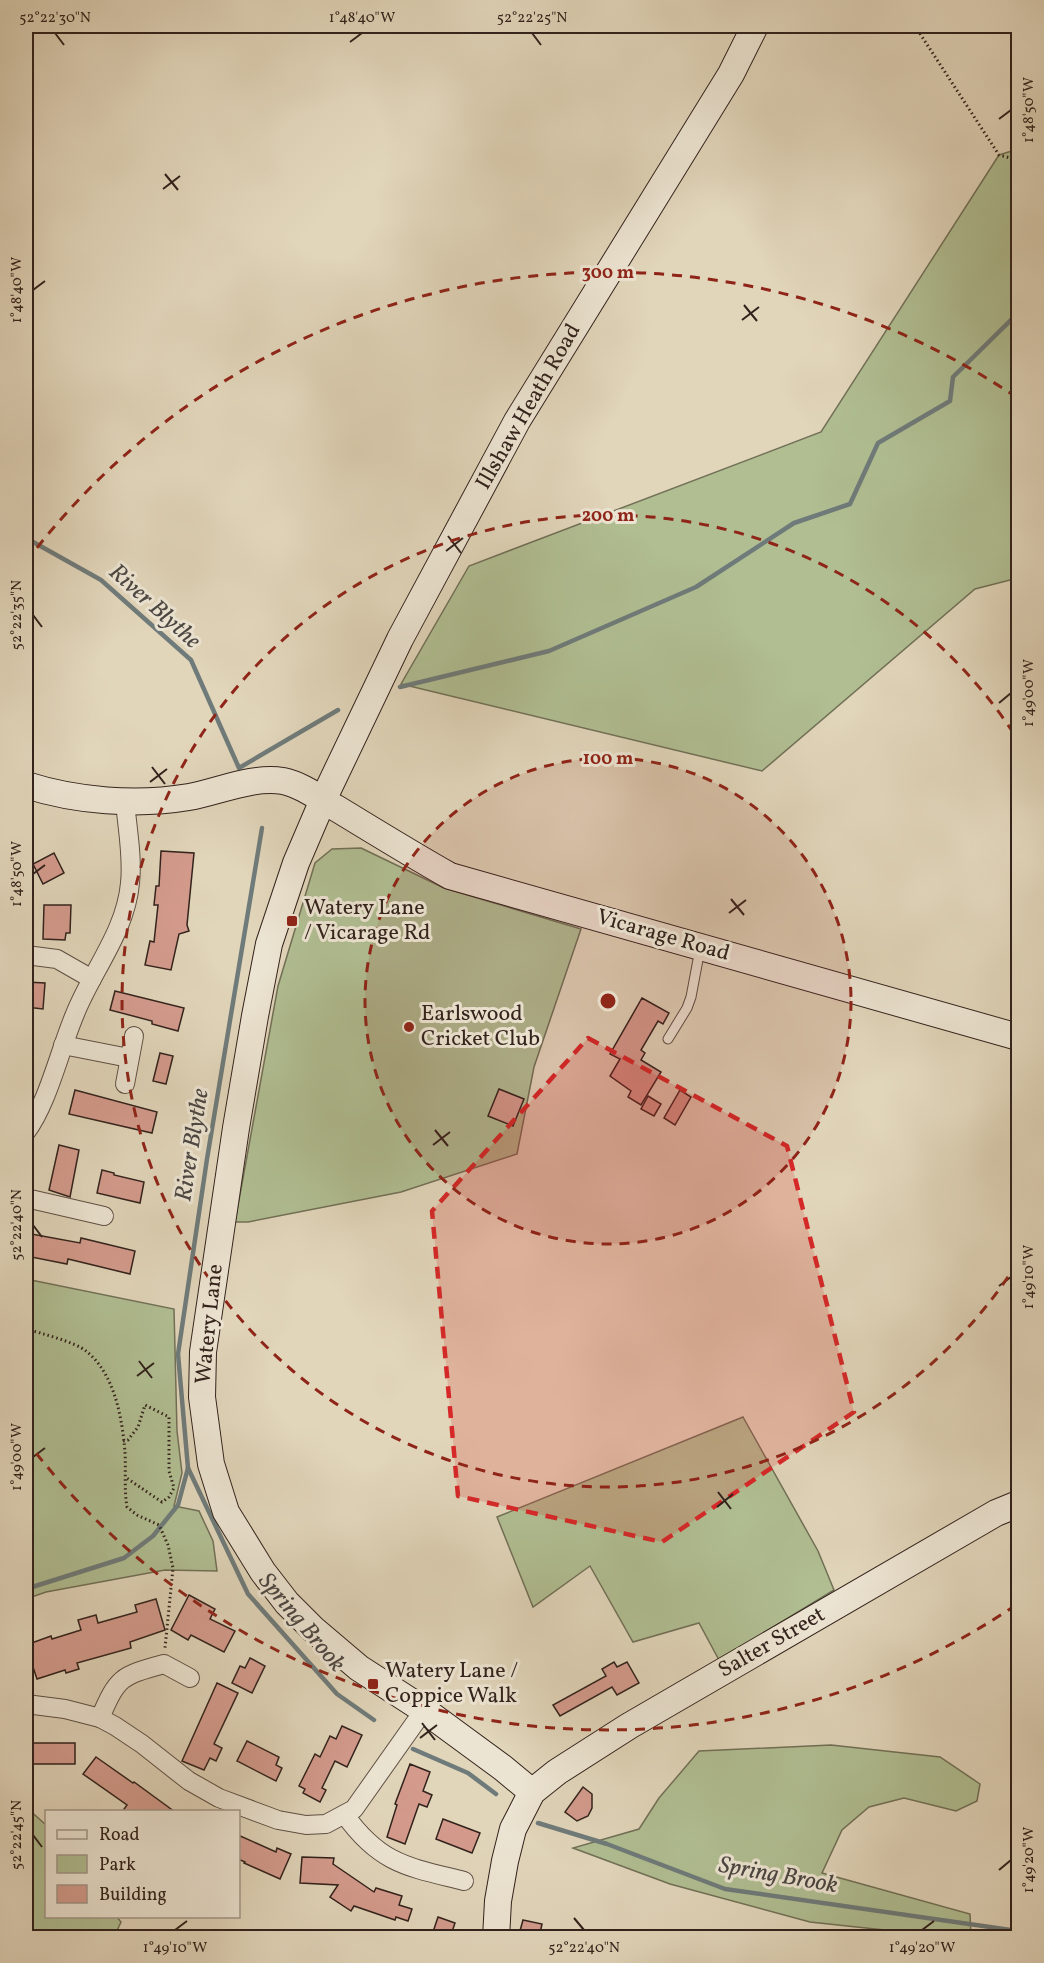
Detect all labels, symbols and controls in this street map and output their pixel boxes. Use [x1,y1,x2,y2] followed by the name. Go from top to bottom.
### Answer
[19,8,91,29] text: 52°22'30"N
[329,8,395,29] text: 1°48'40"W
[497,8,567,29] text: 52°22'25"N
[1019,77,1040,143] text: 1°48'50"W
[7,257,28,323] text: 1°48'40"W
[582,261,634,286] text: 300 m
[469,318,589,496] street label: Illshaw Heath Road
[582,504,634,529] text: 200 m
[100,556,208,658] water label: River Blythe
[7,580,28,650] text: 52°22'35"N
[1019,659,1040,727] text: 1°49'00"W
[583,747,633,772] text: 100 m
[7,841,28,907] text: 1°48'50"W
[304,893,430,949] place label: Watery Lane / Vicarage Rd
[593,902,733,970] street label: Vicarage Road
[285,914,299,928] marker: Watery Lane / Vicarage Rd
[598,991,618,1011] centre of rings
[421,999,540,1055] place label: Earlswood Cricket Club
[402,1020,416,1034] marker: Earlswood Cricket Club
[167,1086,219,1204] water label: River Blythe
[7,1189,28,1261] text: 52°22'40"N
[1019,1245,1040,1309] text: 1°49'10"W
[188,1262,232,1386] street label: Watery Lane
[7,1423,28,1491] text: 1°49'00"W
[249,1566,353,1680] water label: Spring Brook
[713,1600,831,1686] street label: Salter Street
[385,1656,518,1712] place label: Watery Lane / Coppice Walk
[366,1677,380,1691] marker: Watery Lane / Coppice Walk
[7,1800,28,1870] text: 52°22'45"N
[45,1810,240,1918] legend
[99,1823,140,1848] text: Road
[1019,1827,1040,1893] text: 1°49'20"W
[716,1849,840,1903] water label: Spring Brook
[99,1853,136,1878] text: Park
[99,1883,167,1908] text: Building
[143,1938,207,1959] text: 1°49'10"W
[548,1938,620,1959] text: 52°22'40"N
[889,1938,955,1959] text: 1°49'20"W

